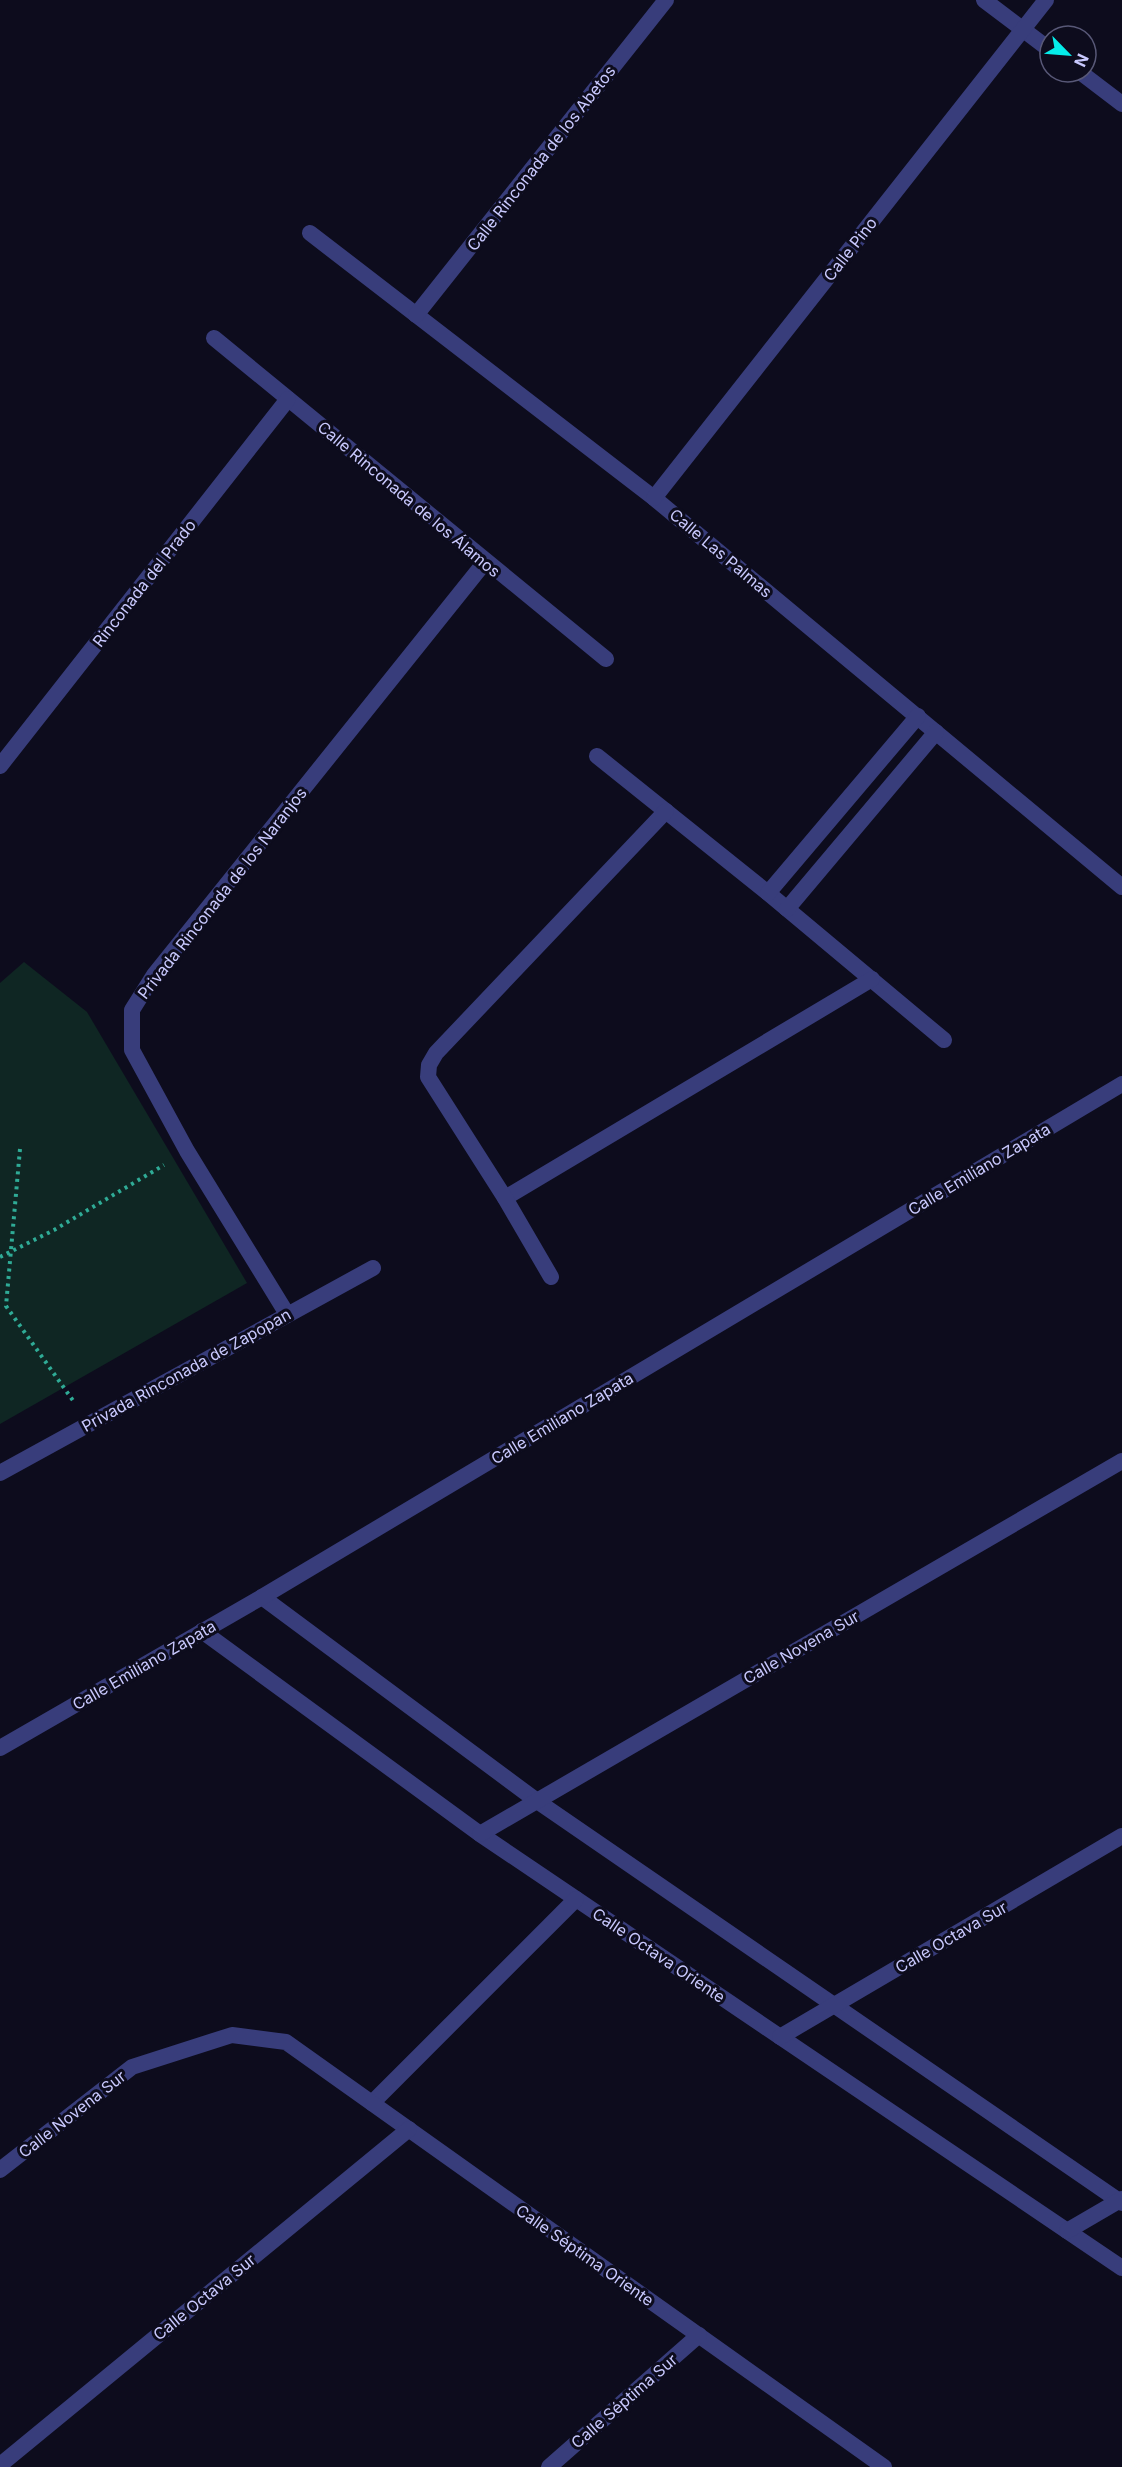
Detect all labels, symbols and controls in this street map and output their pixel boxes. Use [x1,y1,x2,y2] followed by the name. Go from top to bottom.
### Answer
[1038,24,1098,84] north arrow
[1070,51,1093,70] text: N
[462,61,620,255] street label: Calle Rinconada de los Abetos
[819,213,881,285] street label: Calle Pino
[314,417,504,581] street label: Calle Rinconada de los Álamos
[666,504,776,602] street label: Calle Las Palmas
[88,515,200,651] street label: Rinconada del Prado
[133,783,311,1003] street label: Privada Rinconada de los Naranjos
[904,1119,1054,1219] street label: Calle Emiliano Zapata
[78,1304,294,1436] street label: Privada Rinconada de Zapopan
[487,1368,637,1468] street label: Calle Emiliano Zapata
[740,1606,862,1688] street label: Calle Novena Sur
[69,1616,219,1714] street label: Calle Emiliano Zapata
[892,1897,1010,1977] street label: Calle Octava Sur
[589,1903,729,2007] street label: Calle Octava Oriente
[15,2066,129,2162] street label: Calle Novena Sur
[512,2200,658,2310] street label: Calle Séptima Oriente
[149,2250,259,2344] street label: Calle Octava Sur
[567,2349,681,2453] street label: Calle Séptima Sur

